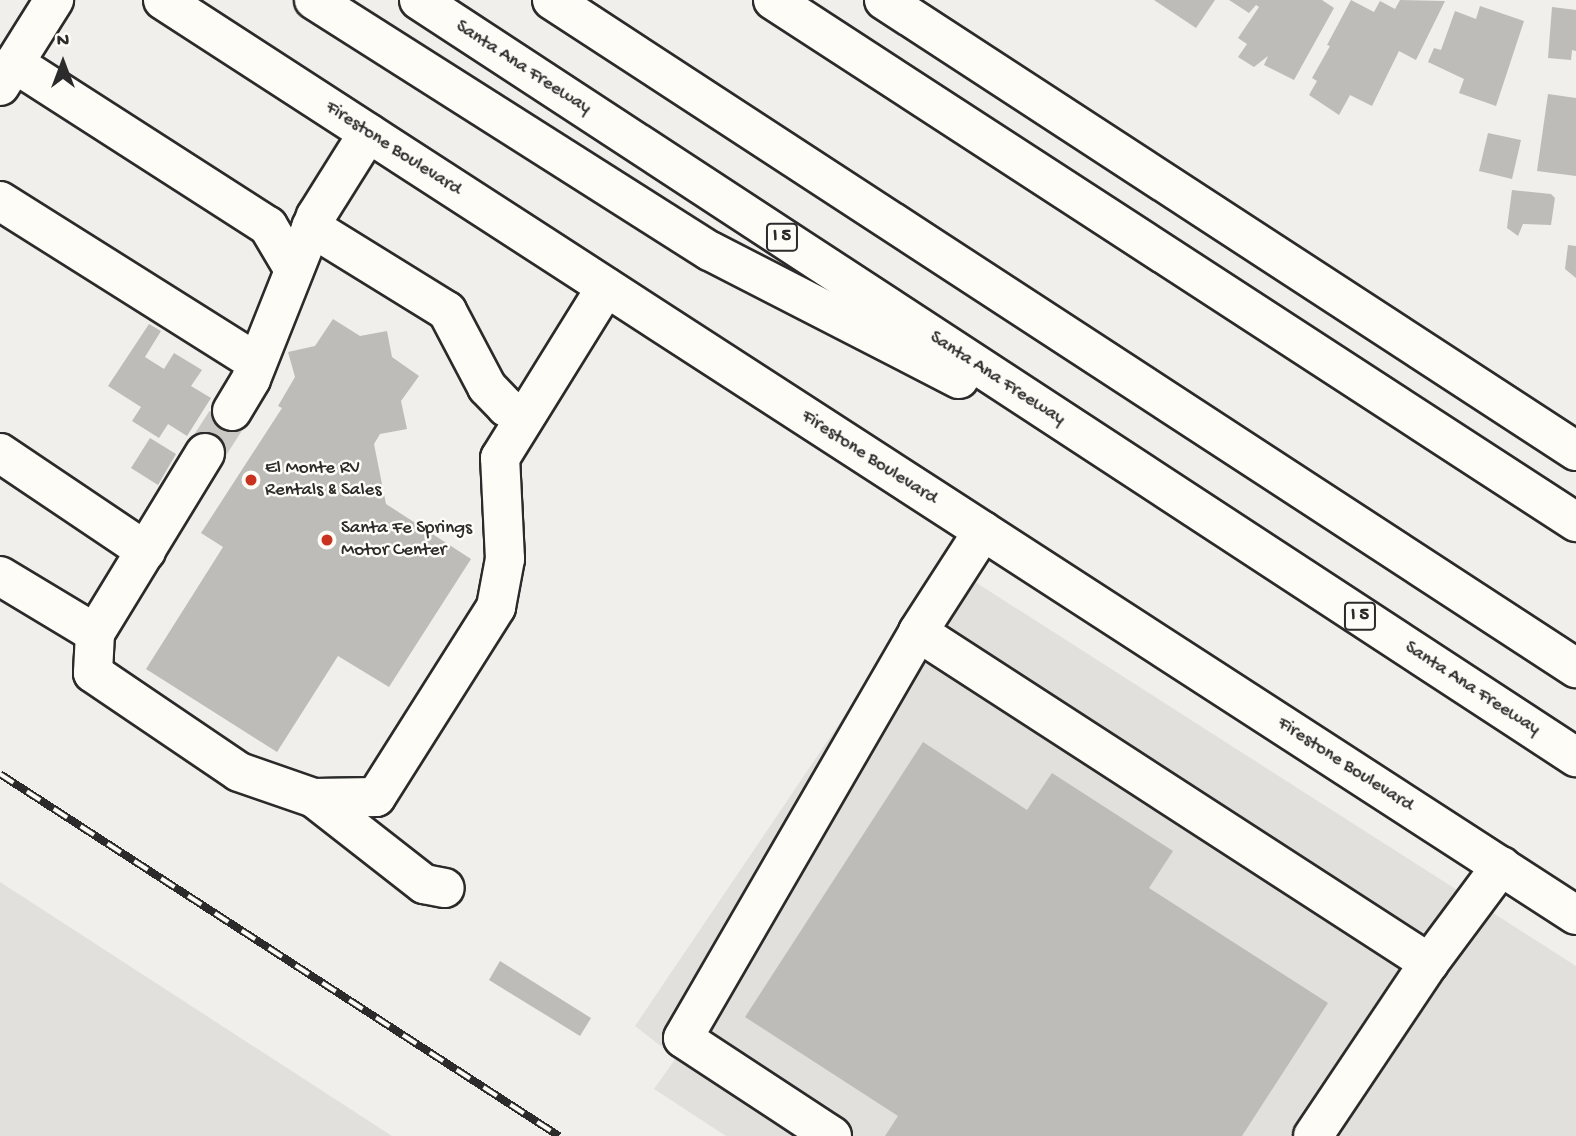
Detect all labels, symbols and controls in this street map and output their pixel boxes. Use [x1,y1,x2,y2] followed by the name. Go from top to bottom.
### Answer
[451,16,595,120] street label: Santa Ana Freeway
[28,28,98,98] north arrow
[57,30,69,53] text: N
[321,97,465,201] street label: Firestone Boulevard
[764,222,800,251] road number: I 5
[925,327,1069,431] street label: Santa Ana Freeway
[797,406,941,510] street label: Firestone Boulevard
[265,458,381,502] place label: El Monte RV Rentals & Sales
[243,472,259,488] marker: El Monte RV Rentals & Sales
[341,518,472,562] place label: Santa Fe Springs Motor Center
[319,532,335,548] marker: Santa Fe Springs Motor Center
[1342,602,1378,630] road number: I 5
[1400,637,1544,741] street label: Santa Ana Freeway
[1273,713,1417,817] street label: Firestone Boulevard

